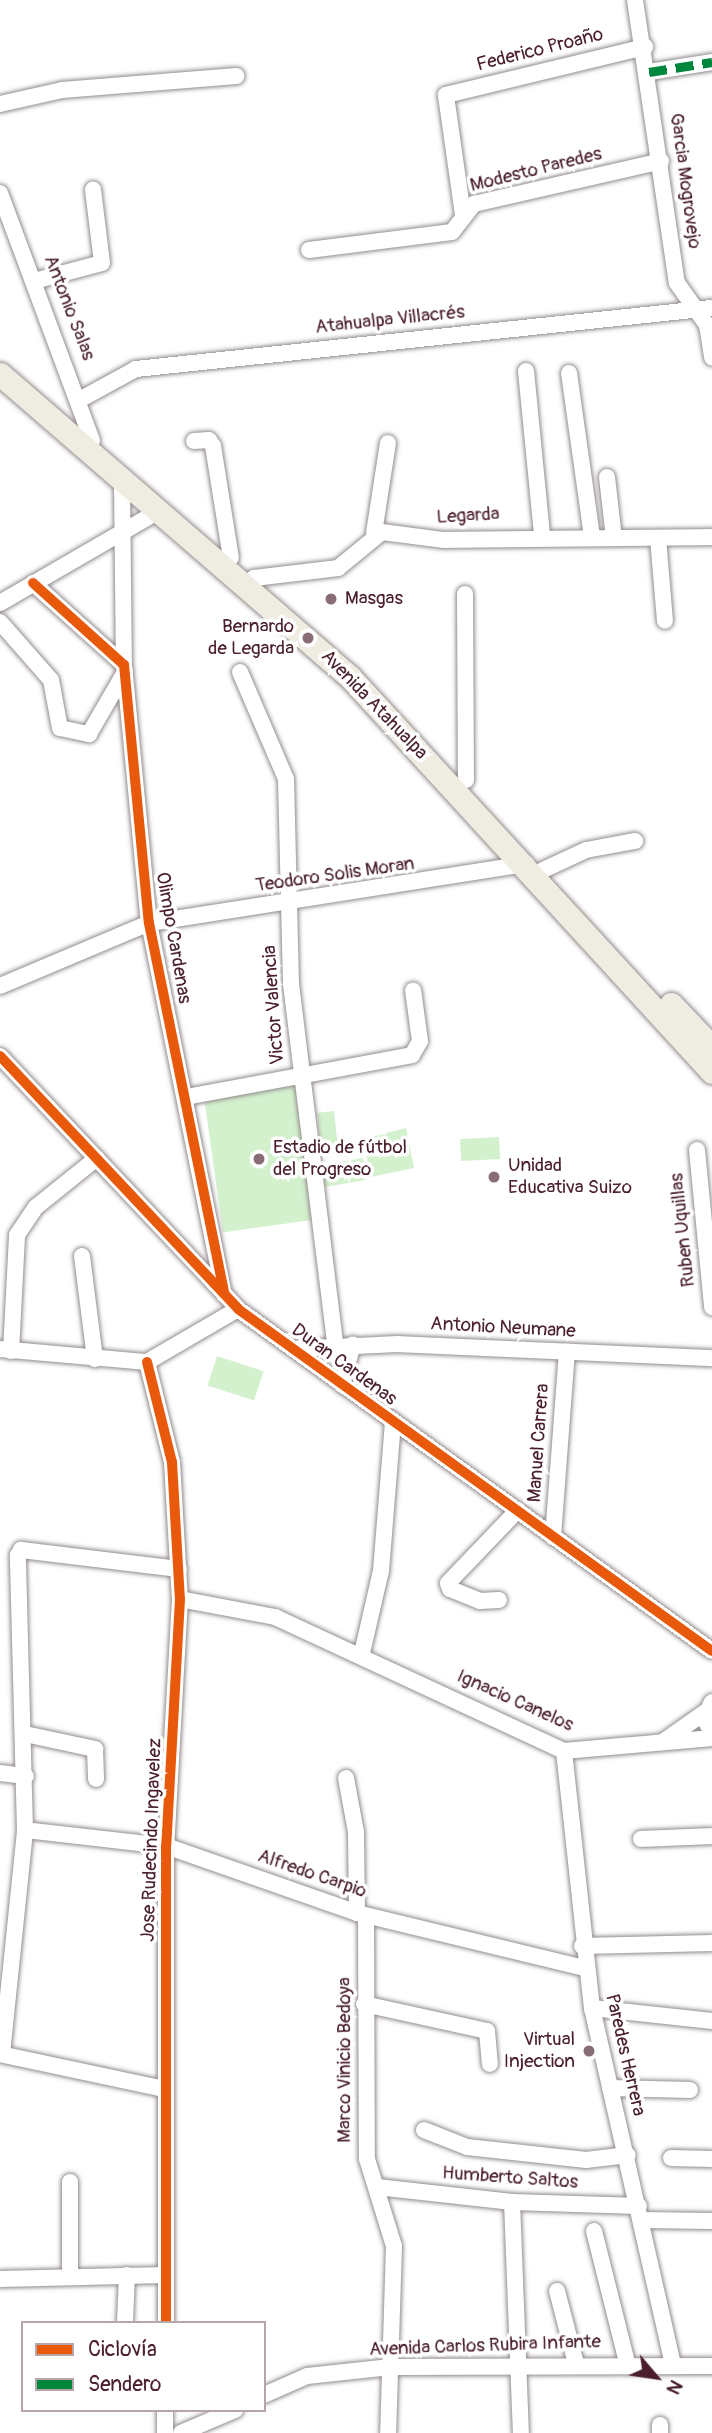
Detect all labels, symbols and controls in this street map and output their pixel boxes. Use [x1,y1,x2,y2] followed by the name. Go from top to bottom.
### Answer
[474,23,606,77] street label: Federico Proaño
[664,112,706,250] street label: Garcia Mogrovejo
[468,143,604,197] street label: Modesto Paredes
[39,252,99,364] street label: Antonio Salas
[314,301,466,339] street label: Atahualpa Villacrés
[436,503,500,529] street label: Legarda
[345,588,403,610] place label: Masgas
[323,591,339,607] marker: Masgas
[208,616,294,660] place label: Bernardo de Legarda
[300,630,316,646] marker: Bernardo de Legarda
[316,645,432,765] street label: Avenida Atahualpa
[254,853,416,897] street label: Teodoro Solis Moran
[150,870,196,1006] street label: Olimpo Cardenas
[258,945,290,1065] street label: Victor Valencia
[273,1137,407,1181] place label: Estadio de fútbol del Progreso
[251,1151,267,1167] marker: Estadio de fútbol del Progreso
[508,1155,632,1199] place label: Unidad Educativa Suizo
[486,1169,502,1185] marker: Unidad Educativa Suizo
[666,1172,700,1288] street label: Ruben Uquillas
[430,1313,576,1343] street label: Antonio Neumane
[287,1319,401,1411] street label: Duran Cardenas
[523,1383,555,1503] street label: Manuel Carrera
[453,1665,577,1737] street label: Ignacio Canelos
[137,1738,167,1942] street label: Jose Rudecindo Ingavelez
[255,1845,369,1903] street label: Alfredo Carpio
[334,1977,356,2143] street label: Marco Vinicio Bedoya
[600,1992,650,2118] street label: Paredes Herrera
[504,2029,575,2073] place label: Virtual Injection
[581,2043,597,2059] marker: Virtual Injection
[441,2162,579,2194] street label: Humberto Saltos
[21,2321,266,2412] legend
[369,2331,601,2361] street label: Avenida Carlos Rubira Infante
[88,2336,157,2363] text: Ciclovía
[621,2342,691,2412] north arrow
[88,2371,161,2398] text: Sendero
[661,2376,688,2399] text: N

